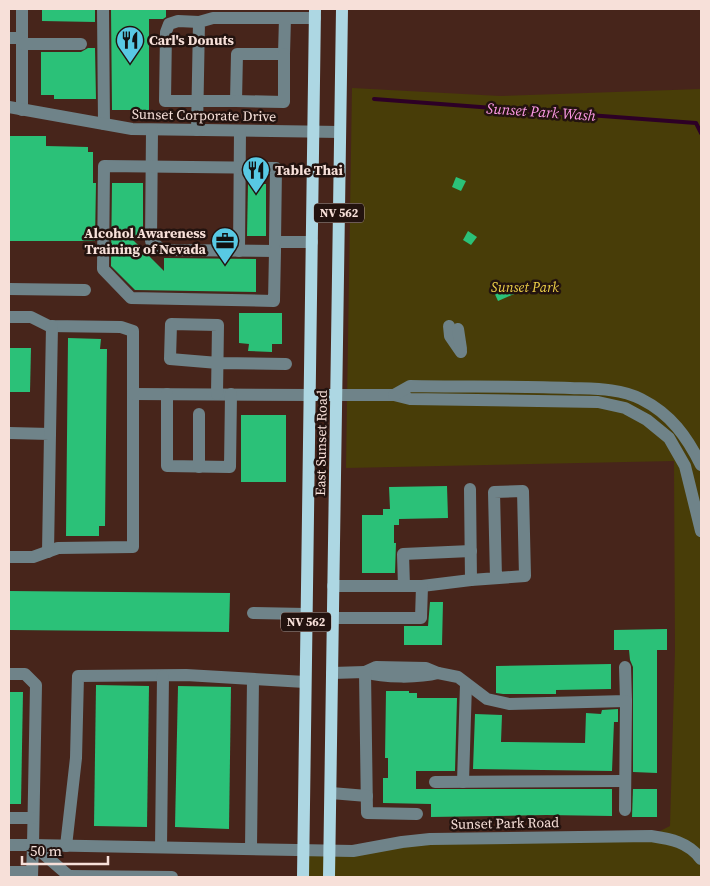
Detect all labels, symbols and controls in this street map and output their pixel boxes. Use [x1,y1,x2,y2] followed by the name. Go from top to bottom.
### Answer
[115,25,145,64] restaurant icon: Carl's Donuts
[149,30,235,50] place label: Carl's Donuts
[486,97,596,126] water label: Sunset Park Wash
[132,104,276,126] street label: Sunset Corporate Drive
[241,155,271,194] restaurant icon: Table Thai
[275,160,344,180] place label: Table Thai
[314,204,364,222] road number: NV 562
[84,223,207,259] place label: Alcohol Awareness Training of Nevada
[210,226,240,265] office icon: Alcohol Awareness Training of Nevada
[491,277,559,297] park label: Sunset Park
[310,390,332,496] street label: East Sunset Road
[281,612,331,632] road number: NV 562
[451,812,559,834] street label: Sunset Park Road
[22,834,109,866] scale bar
[30,840,62,861] text: 50 m

